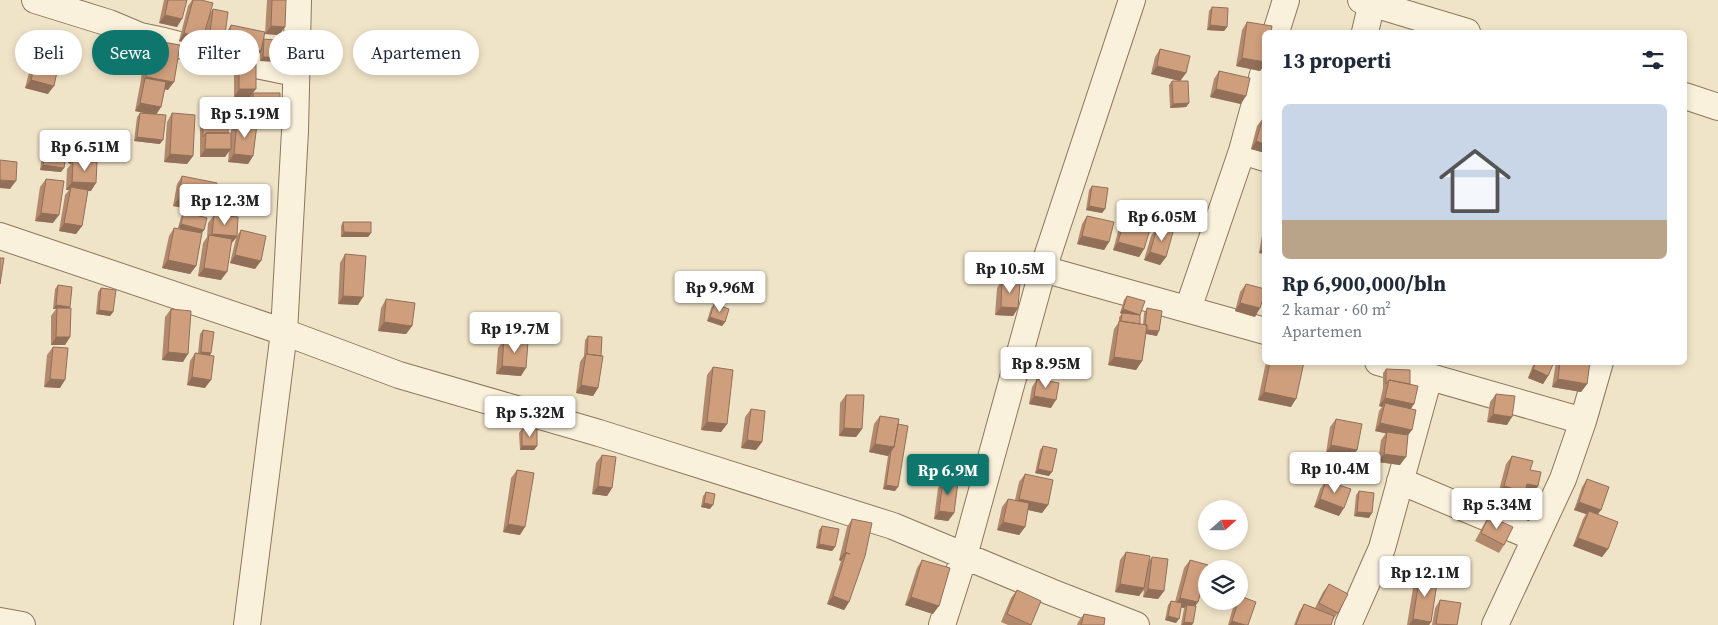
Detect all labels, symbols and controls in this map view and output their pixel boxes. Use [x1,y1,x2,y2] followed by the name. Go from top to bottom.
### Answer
[15,30,82,75] chip: Beli
[92,30,169,75] chip: Sewa
[179,30,259,75] chip: Filter
[269,30,343,75] chip: Baru
[353,30,479,75] chip: Apartemen
[1282,46,1391,75] text: 13 properti
[1639,46,1667,74] icon: filters
[193,96,297,139] pin: Rp 5.19M
[210,102,280,124] text: Rp 5.19M
[33,130,137,172] pin: Rp 6.51M
[50,135,120,157] text: Rp 6.51M
[1430,136,1520,226] icon: home
[173,184,277,226] pin: Rp 12.3M
[190,189,260,211] text: Rp 12.3M
[1110,200,1214,242] pin: Rp 6.05M
[1127,205,1197,227] text: Rp 6.05M
[958,252,1062,294] pin: Rp 10.5M
[975,257,1045,279] text: Rp 10.5M
[1282,269,1446,298] text: Rp 6,900,000/bln
[668,270,772,313] pin: Rp 9.96M
[685,276,755,298] text: Rp 9.96M
[1282,298,1391,320] text: 2 kamar · 60 m²
[463,312,567,354] pin: Rp 19.7M
[480,317,550,339] text: Rp 19.7M
[1282,320,1362,342] text: Apartemen
[994,346,1098,389] pin: Rp 8.95M
[1011,352,1081,374] text: Rp 8.95M
[478,396,582,438] pin: Rp 5.32M
[495,401,565,423] text: Rp 5.32M
[1283,452,1387,494] pin: Rp 10.4M
[902,454,994,496] pin: Rp 6.9M
[1300,457,1370,479] text: Rp 10.4M
[918,459,978,481] text: Rp 6.9M
[1445,488,1549,530] pin: Rp 5.34M
[1462,493,1532,515] text: Rp 5.34M
[1198,500,1248,550] north arrow
[1198,500,1248,610] map controls
[1373,556,1477,598] pin: Rp 12.1M
[1198,560,1248,610] button: layers
[1390,561,1460,583] text: Rp 12.1M

